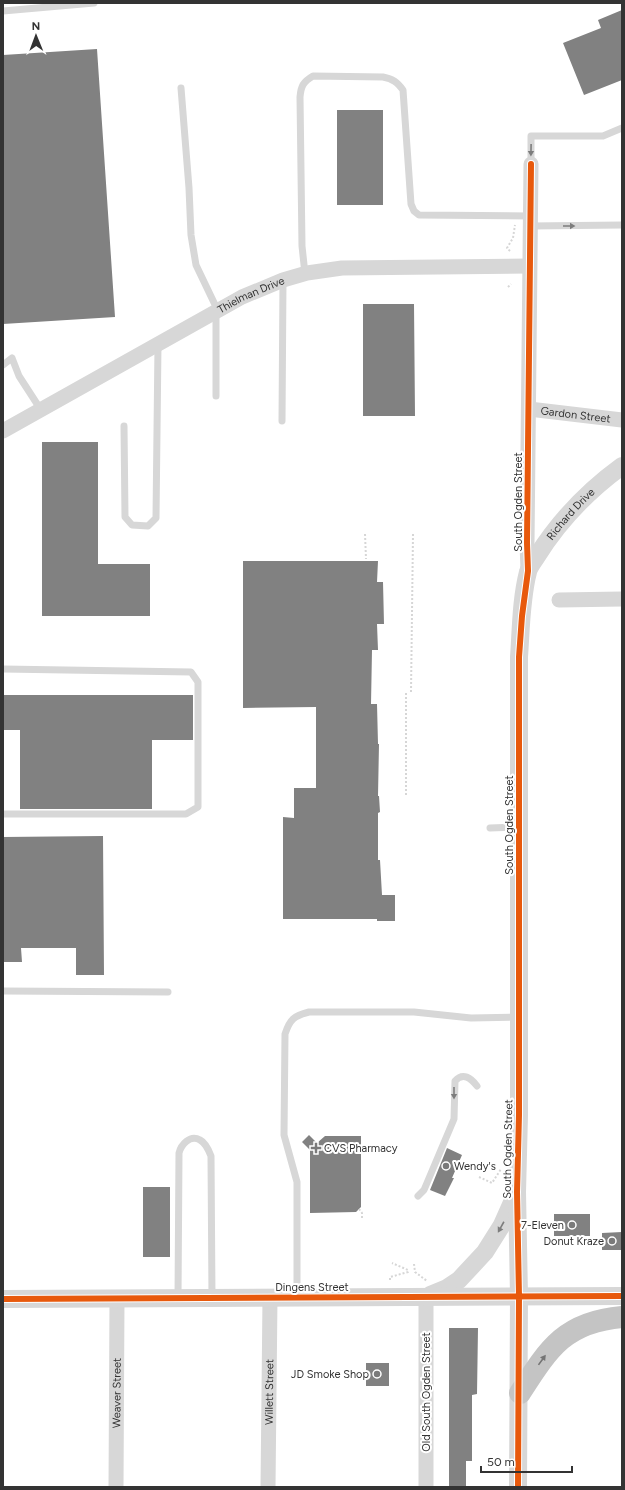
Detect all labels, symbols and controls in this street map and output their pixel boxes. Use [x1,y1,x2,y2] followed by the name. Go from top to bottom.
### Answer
[16,16,56,56] north arrow
[31,20,40,33] text: N
[528,144,534,157] one-way arrow
[563,223,576,229] one-way arrow
[215,274,286,316] street label: Thielman Drive
[540,404,611,425] street label: Gardon Street
[512,452,525,552] street label: South Ogden Street
[544,485,597,542] street label: Richard Drive
[503,775,516,875] street label: South Ogden Street
[451,1087,457,1100] one-way arrow
[501,1099,515,1199] street label: South Ogden Street
[324,1142,398,1155] place label: CVS Pharmacy
[311,1143,321,1153] marker: CVS Pharmacy
[454,1160,496,1173] place label: Wendy's
[441,1161,451,1171] marker: Wendy's
[521,1219,564,1232] place label: 7-Eleven
[567,1220,577,1230] marker: 7-Eleven
[497,1221,504,1233] one-way arrow
[543,1235,604,1248] place label: Donut Kraze
[607,1236,617,1246] marker: Donut Kraze
[275,1281,349,1294] street label: Dingens Street
[420,1332,433,1452] street label: Old South Ogden Street
[538,1355,546,1366] one-way arrow
[110,1358,123,1428] street label: Weaver Street
[262,1359,276,1425] street label: Willett Street
[291,1368,369,1381] place label: JD Smoke Shop
[372,1369,382,1379] marker: JD Smoke Shop
[481,1448,572,1474] scale bar
[487,1455,515,1469] text: 50 m

